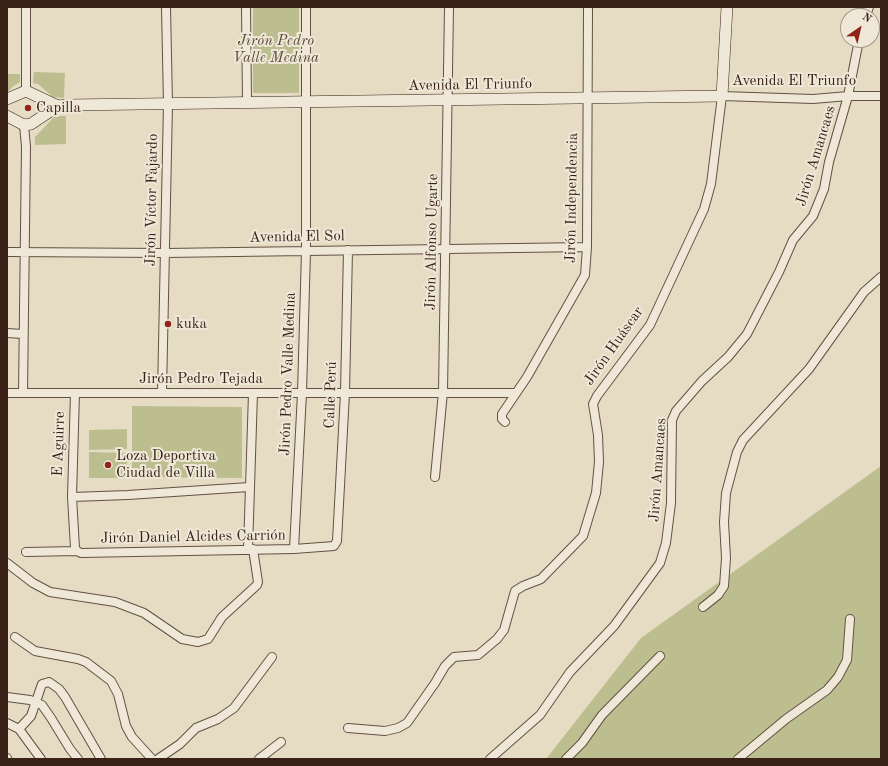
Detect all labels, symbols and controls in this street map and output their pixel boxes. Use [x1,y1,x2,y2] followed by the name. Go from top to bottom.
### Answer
[840,8,880,48] north arrow
[860,12,873,25] text: N
[233,32,319,67] park label: Jirón Pedro Valle Medina
[732,72,856,90] street label: Avenida El Triunfo
[408,75,532,95] street label: Avenida El Triunfo
[36,99,81,117] place label: Capilla
[23,103,33,113] marker: Capilla
[792,104,840,208] street label: Jirón Amancaes
[142,133,162,267] street label: Jirón Víctor Fajardo
[562,133,582,263] street label: Jirón Independencia
[422,173,442,311] street label: Jirón Alfonso Ugarte
[249,227,345,247] street label: Avenida El Sol
[276,292,300,456] street label: Jirón Pedro Valle Medina
[580,303,648,389] street label: Jirón Huáscar
[176,315,207,333] place label: kuka
[163,319,173,329] marker: kuka
[321,361,341,429] street label: Calle Perú
[139,370,263,388] street label: Jirón Pedro Tejada
[49,411,69,477] street label: E Aguirre
[645,417,671,523] street label: Jirón Amancaes
[116,447,216,482] place label: Loza Deportiva Ciudad de Villa
[103,460,113,470] marker: Loza Deportiva Ciudad de Villa
[100,526,286,548] street label: Jirón Daniel Alcides Carrión

